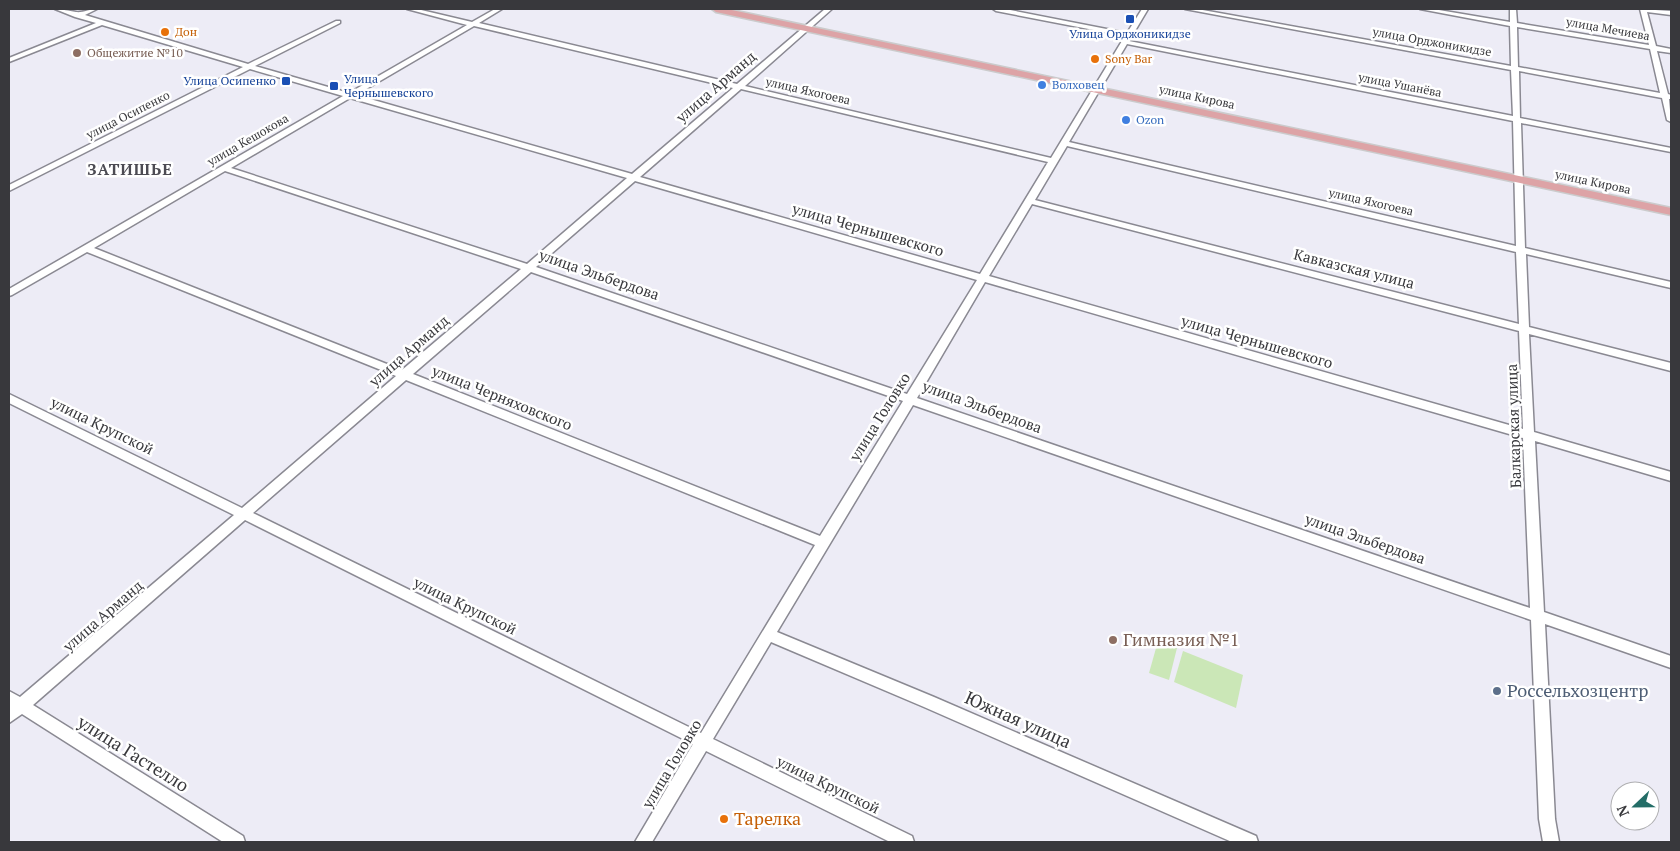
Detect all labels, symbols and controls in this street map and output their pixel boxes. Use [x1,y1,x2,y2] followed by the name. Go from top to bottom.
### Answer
[1124,13,1136,25] marker: Улица Орджоникидзе
[1564,14,1651,43] street label: улица Мечиева
[1370,23,1493,59] street label: улица Орджоникидзе
[175,24,197,39] place label: Дон
[159,26,171,38] marker: Дон
[1069,26,1191,41] place label: Улица Орджоникидзе
[87,45,183,60] place label: Общежитие №10
[670,46,760,127] street label: улица Арманд
[71,47,83,59] marker: Общежитие №10
[1105,51,1153,66] place label: Sony Bar
[1089,53,1101,65] marker: Sony Bar
[1356,69,1443,100] street label: улица Ушанёва
[344,71,434,100] place label: Улица Чернышевского
[184,73,276,88] place label: Улица Осипенко
[763,73,852,108] street label: улица Яхогоева
[280,75,292,87] marker: Улица Осипенко
[1052,77,1105,92] place label: Волховец
[1036,79,1048,91] marker: Волховец
[328,80,340,92] marker: Улица Чернышевского
[1157,81,1236,112] street label: улица Кирова
[83,87,172,142] street label: улица Осипенко
[204,110,291,169] street label: улица Кешокова
[1136,112,1164,127] place label: Ozon
[1120,114,1132,126] marker: Ozon
[87,158,173,180] district label: ЗАТИШЬЕ
[1553,166,1632,197] street label: улица Кирова
[1326,184,1415,219] street label: улица Яхогоева
[789,198,946,260] street label: улица Чернышевского
[1292,243,1417,293] street label: Кавказская улица
[536,244,662,304] street label: улица Эльбердова
[363,310,453,391] street label: улица Арманд
[1178,310,1335,372] street label: улица Чернышевского
[428,359,575,434] street label: улица Черняховского
[1501,363,1525,489] street label: Балкарская улица
[844,369,914,465] street label: улица Головко
[919,375,1045,437] street label: улица Эльбердова
[47,391,157,459] street label: улица Крупской
[1302,508,1428,568] street label: улица Эльбердова
[410,571,520,639] street label: улица Крупской
[57,575,147,656] street label: улица Арманд
[1123,627,1239,651] place label: Гимназия №1
[1107,634,1119,646] marker: Гимназия №1
[1507,678,1648,702] place label: Россельхозцентр
[962,685,1075,753] street label: Южная улица
[1491,685,1503,697] marker: Россельхозцентр
[72,709,194,797] street label: улица Гастелло
[636,715,706,813] street label: улица Головко
[773,750,883,818] street label: улица Крупской
[1610,781,1660,831] north arrow
[1612,802,1633,820] text: N
[734,806,801,830] place label: Тарелка
[718,813,730,825] marker: Тарелка

